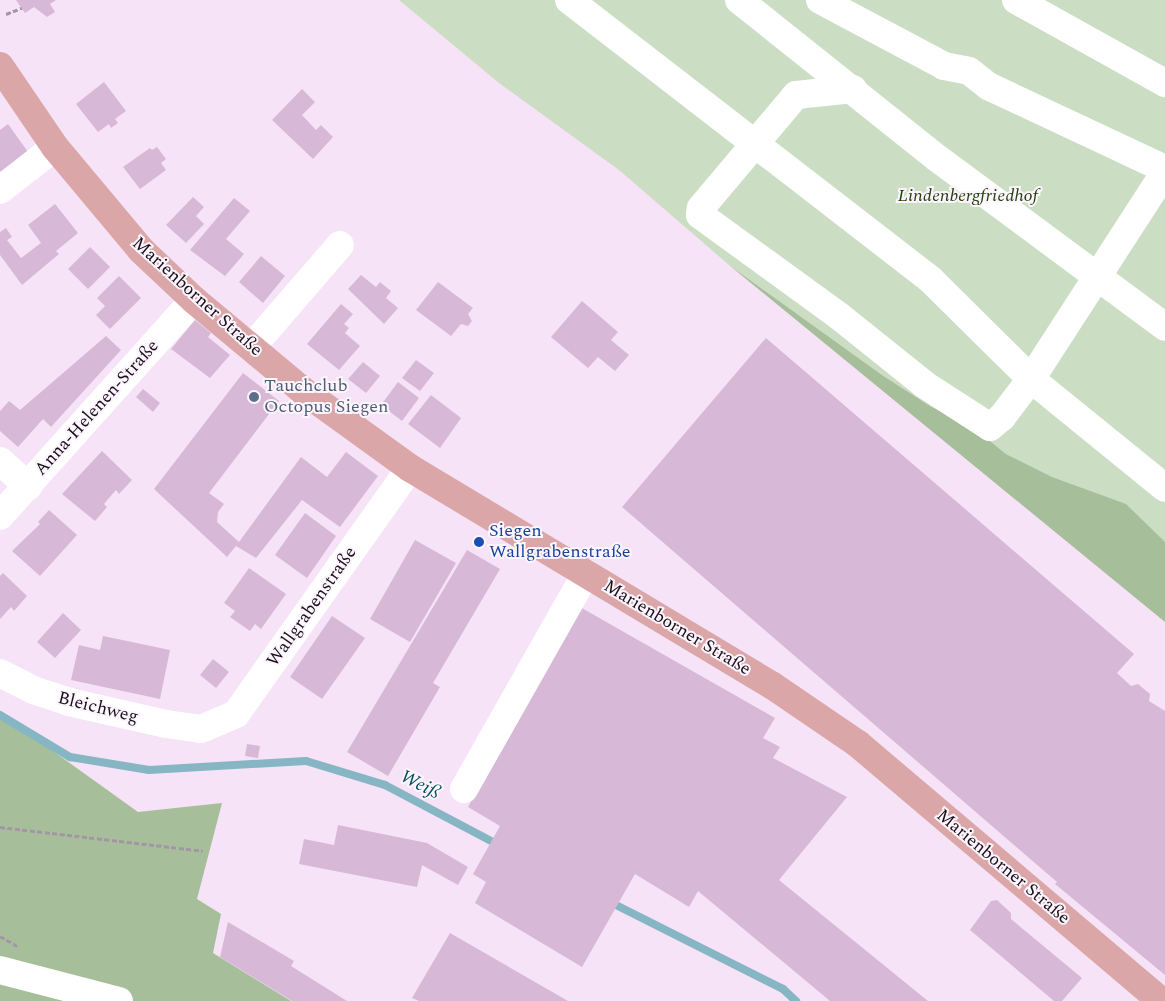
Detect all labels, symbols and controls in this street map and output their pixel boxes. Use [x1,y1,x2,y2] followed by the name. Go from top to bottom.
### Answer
[898,185,1038,207] park label: Lindenbergfriedhof
[127,233,267,361] street label: Marienborner Straße
[30,336,164,480] street label: Anna-Helenen-Straße
[264,376,389,418] place label: Tauchclub Octopus Siegen
[248,391,260,403] marker: Tauchclub Octopus Siegen
[489,521,630,564] place label: Siegen Wallgrabenstraße
[473,536,485,548] marker: Siegen Wallgrabenstraße
[263,543,361,671] street label: Wallgrabenstraße
[600,576,754,680] street label: Marienborner Straße
[55,688,141,728] street label: Bleichweg
[396,765,444,805] water label: Weiß
[932,805,1074,929] street label: Marienborner Straße

